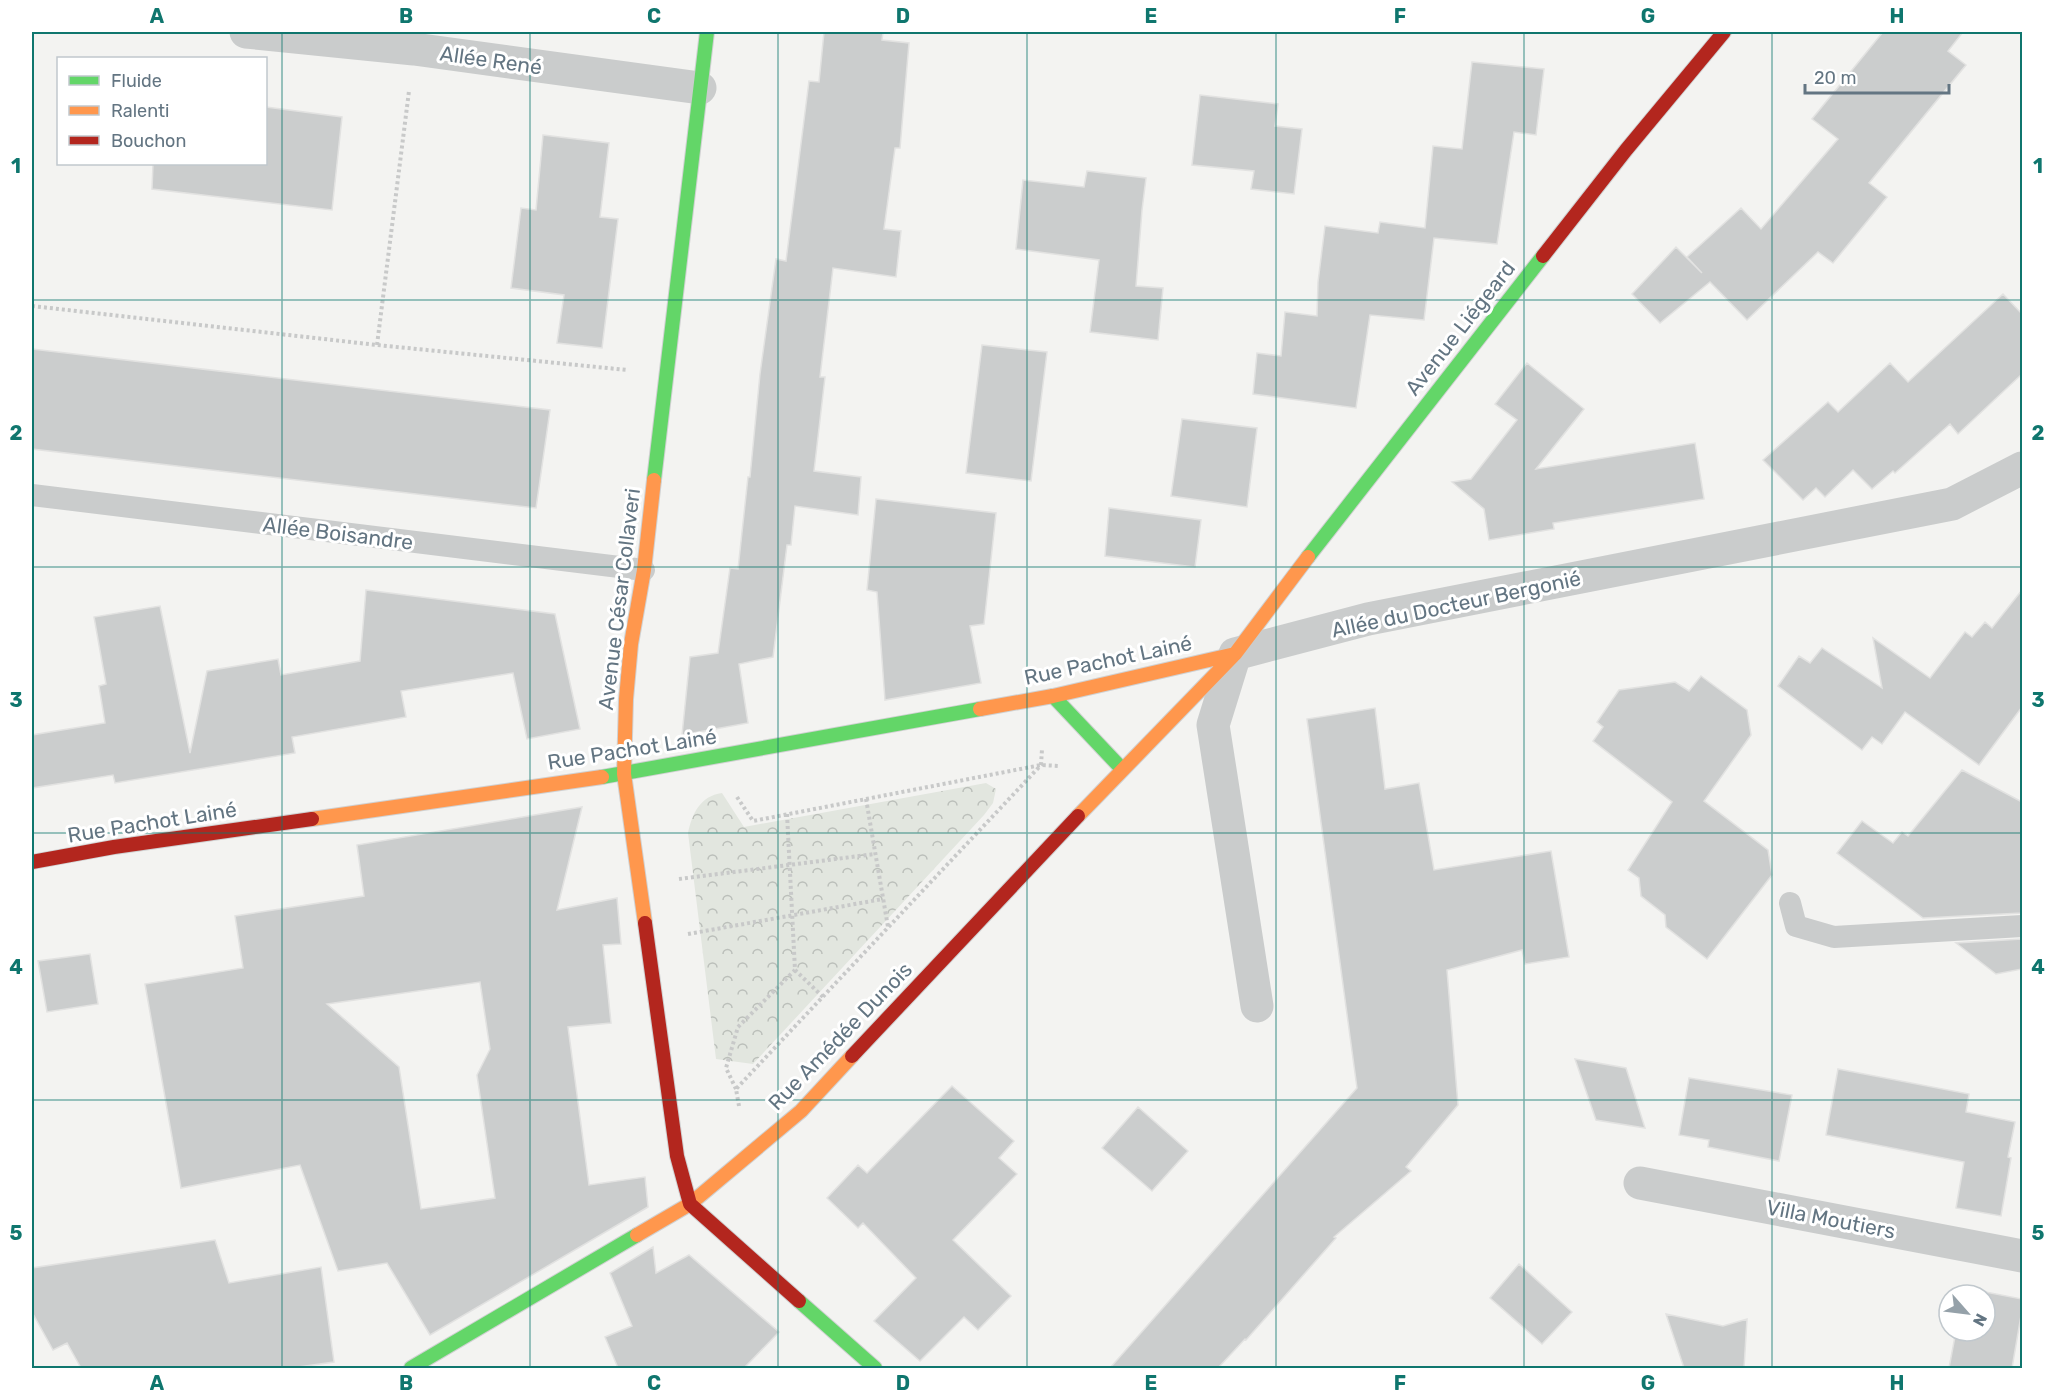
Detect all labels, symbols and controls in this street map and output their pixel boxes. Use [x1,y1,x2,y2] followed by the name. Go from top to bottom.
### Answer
[150,4,165,28] text: A
[399,4,413,28] text: B
[647,4,661,28] text: C
[896,4,910,28] text: D
[1145,4,1157,28] text: E
[1394,4,1406,28] text: F
[1641,4,1655,28] text: G
[1890,4,1904,28] text: H
[438,40,544,80] street label: Allée René
[57,57,267,165] legend
[1805,57,1949,95] scale bar
[1814,67,1856,89] text: 20 m
[111,70,162,92] text: Fluide
[111,100,169,122] text: Ralenti
[111,130,186,152] text: Bouchon
[11,154,21,178] text: 1
[2033,154,2043,178] text: 1
[1400,256,1520,400] street label: Avenue Liégeard
[10,421,23,445] text: 2
[2032,421,2045,445] text: 2
[593,487,645,711] street label: Avenue César Collaveri
[261,511,415,555] street label: Allée Boisandre
[1329,565,1583,643] street label: Allée du Docteur Bergonié
[1022,630,1194,690] street label: Rue Pachot Lainé
[9,688,23,712] text: 3
[2031,688,2045,712] text: 3
[546,723,718,775] street label: Rue Pachot Lainé
[66,796,238,848] street label: Rue Pachot Lainé
[9,955,23,979] text: 4
[2031,955,2045,979] text: 4
[763,957,917,1115] street label: Rue Amédée Dunois
[1764,1194,1898,1244] street label: Villa Moutiers
[10,1221,23,1245] text: 5
[2032,1221,2045,1245] text: 5
[1937,1283,1997,1343] north arrow
[1969,1310,1991,1329] text: N
[150,1371,165,1395] text: A
[399,1371,413,1395] text: B
[647,1371,661,1395] text: C
[896,1371,910,1395] text: D
[1145,1371,1157,1395] text: E
[1394,1371,1406,1395] text: F
[1641,1371,1655,1395] text: G
[1890,1371,1904,1395] text: H

